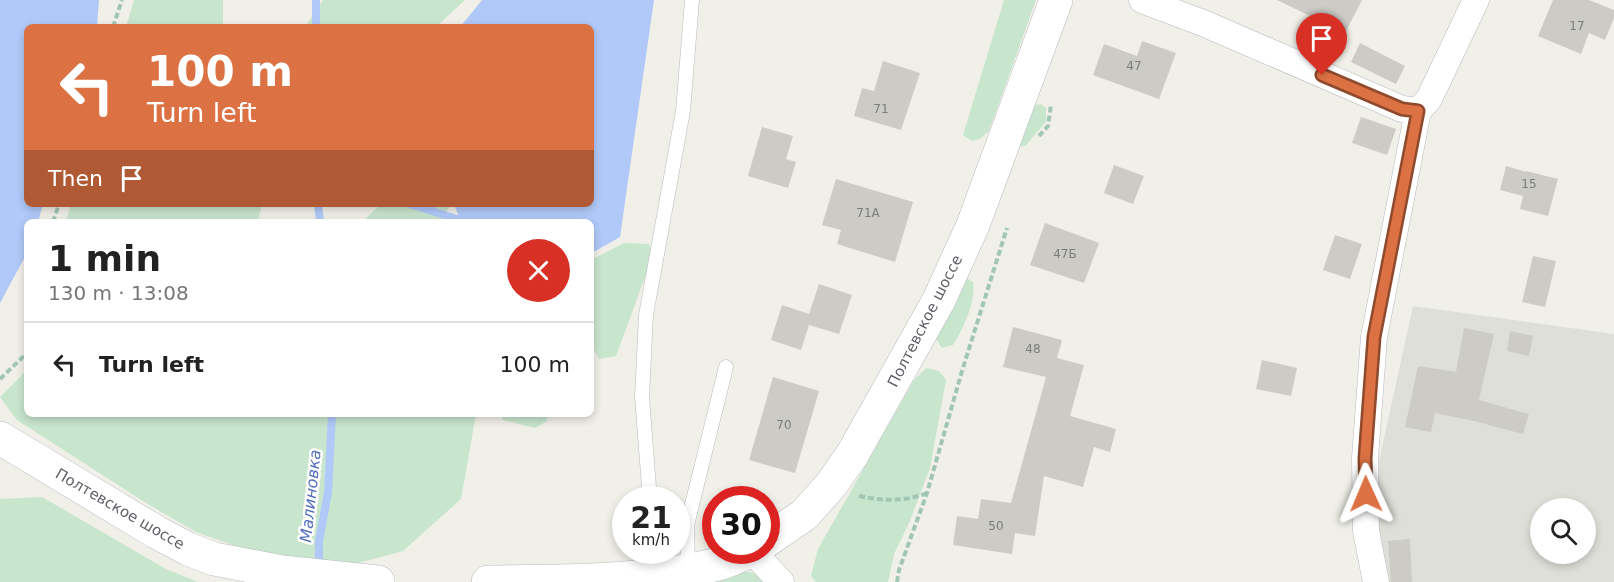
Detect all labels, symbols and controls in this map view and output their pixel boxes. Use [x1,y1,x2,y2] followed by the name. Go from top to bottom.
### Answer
[1296,13,1347,75] pin
[1569,19,1585,33] house number: 17
[1305,22,1338,55] icon: arrive
[147,47,293,96] text: 100 m
[48,48,126,126] icon: left
[1126,59,1142,73] house number: 47
[147,97,257,128] text: Turn left
[873,102,889,116] house number: 71
[115,162,148,195] icon: arrive
[48,166,103,191] text: Then
[1521,177,1537,191] house number: 15
[856,206,881,220] house number: 71А
[48,238,161,279] text: 1 min
[507,239,570,302] button: close
[1053,247,1077,261] house number: 47Б
[884,252,966,390] street label: Полтевское шоссе
[48,281,189,305] text: 130 m · 13:08
[1025,342,1041,356] house number: 48
[48,348,81,381] icon: left
[99,352,204,377] text: Turn left
[500,352,570,377] text: 100 m
[776,418,792,432] house number: 70
[296,449,325,543] water label: Малиновка
[1334,462,1398,526] position arrow
[52,465,188,553] street label: Полтевское шоссе
[702,486,780,564] speed limit sign: 30
[1530,498,1596,564] map controls
[1530,498,1596,564] button: search
[630,500,672,535] text: 21
[988,519,1004,533] house number: 50
[632,531,670,549] text: km/h

